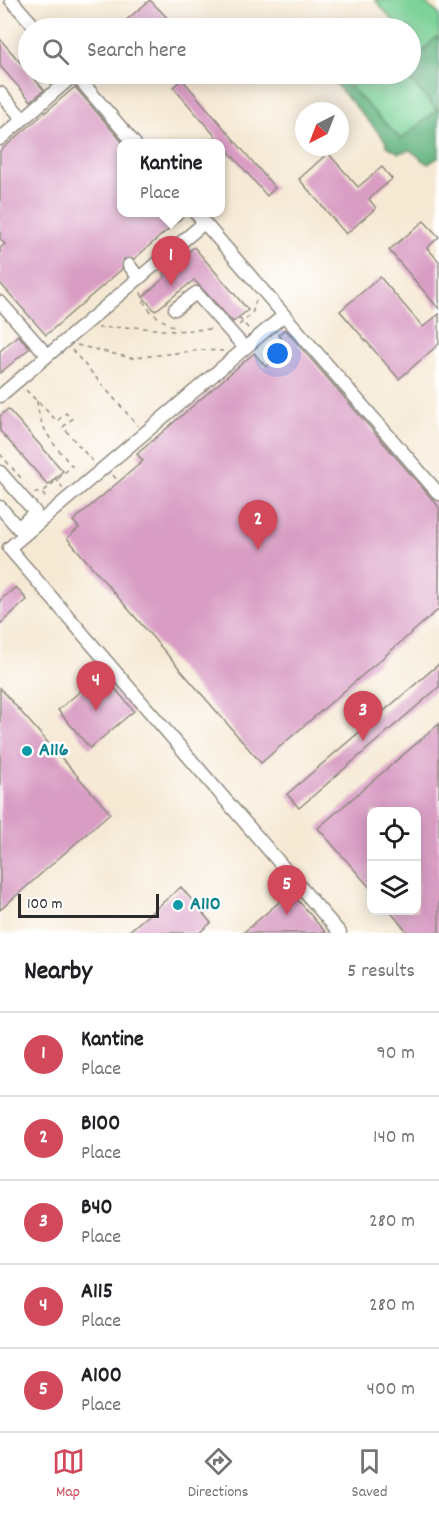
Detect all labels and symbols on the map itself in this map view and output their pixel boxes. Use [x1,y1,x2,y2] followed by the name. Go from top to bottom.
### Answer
[295,102,349,156] north arrow
[152,236,190,286] pin: 1
[263,339,292,368] your location
[238,500,278,550] pin: 2
[76,662,116,711] pin: 4
[344,692,382,741] pin: 3
[39,737,69,765] place label: A116
[20,744,34,758] marker: A116
[268,866,306,915] pin: 5
[18,891,159,918] scale bar
[190,891,221,919] place label: A110
[171,898,185,912] marker: A110

